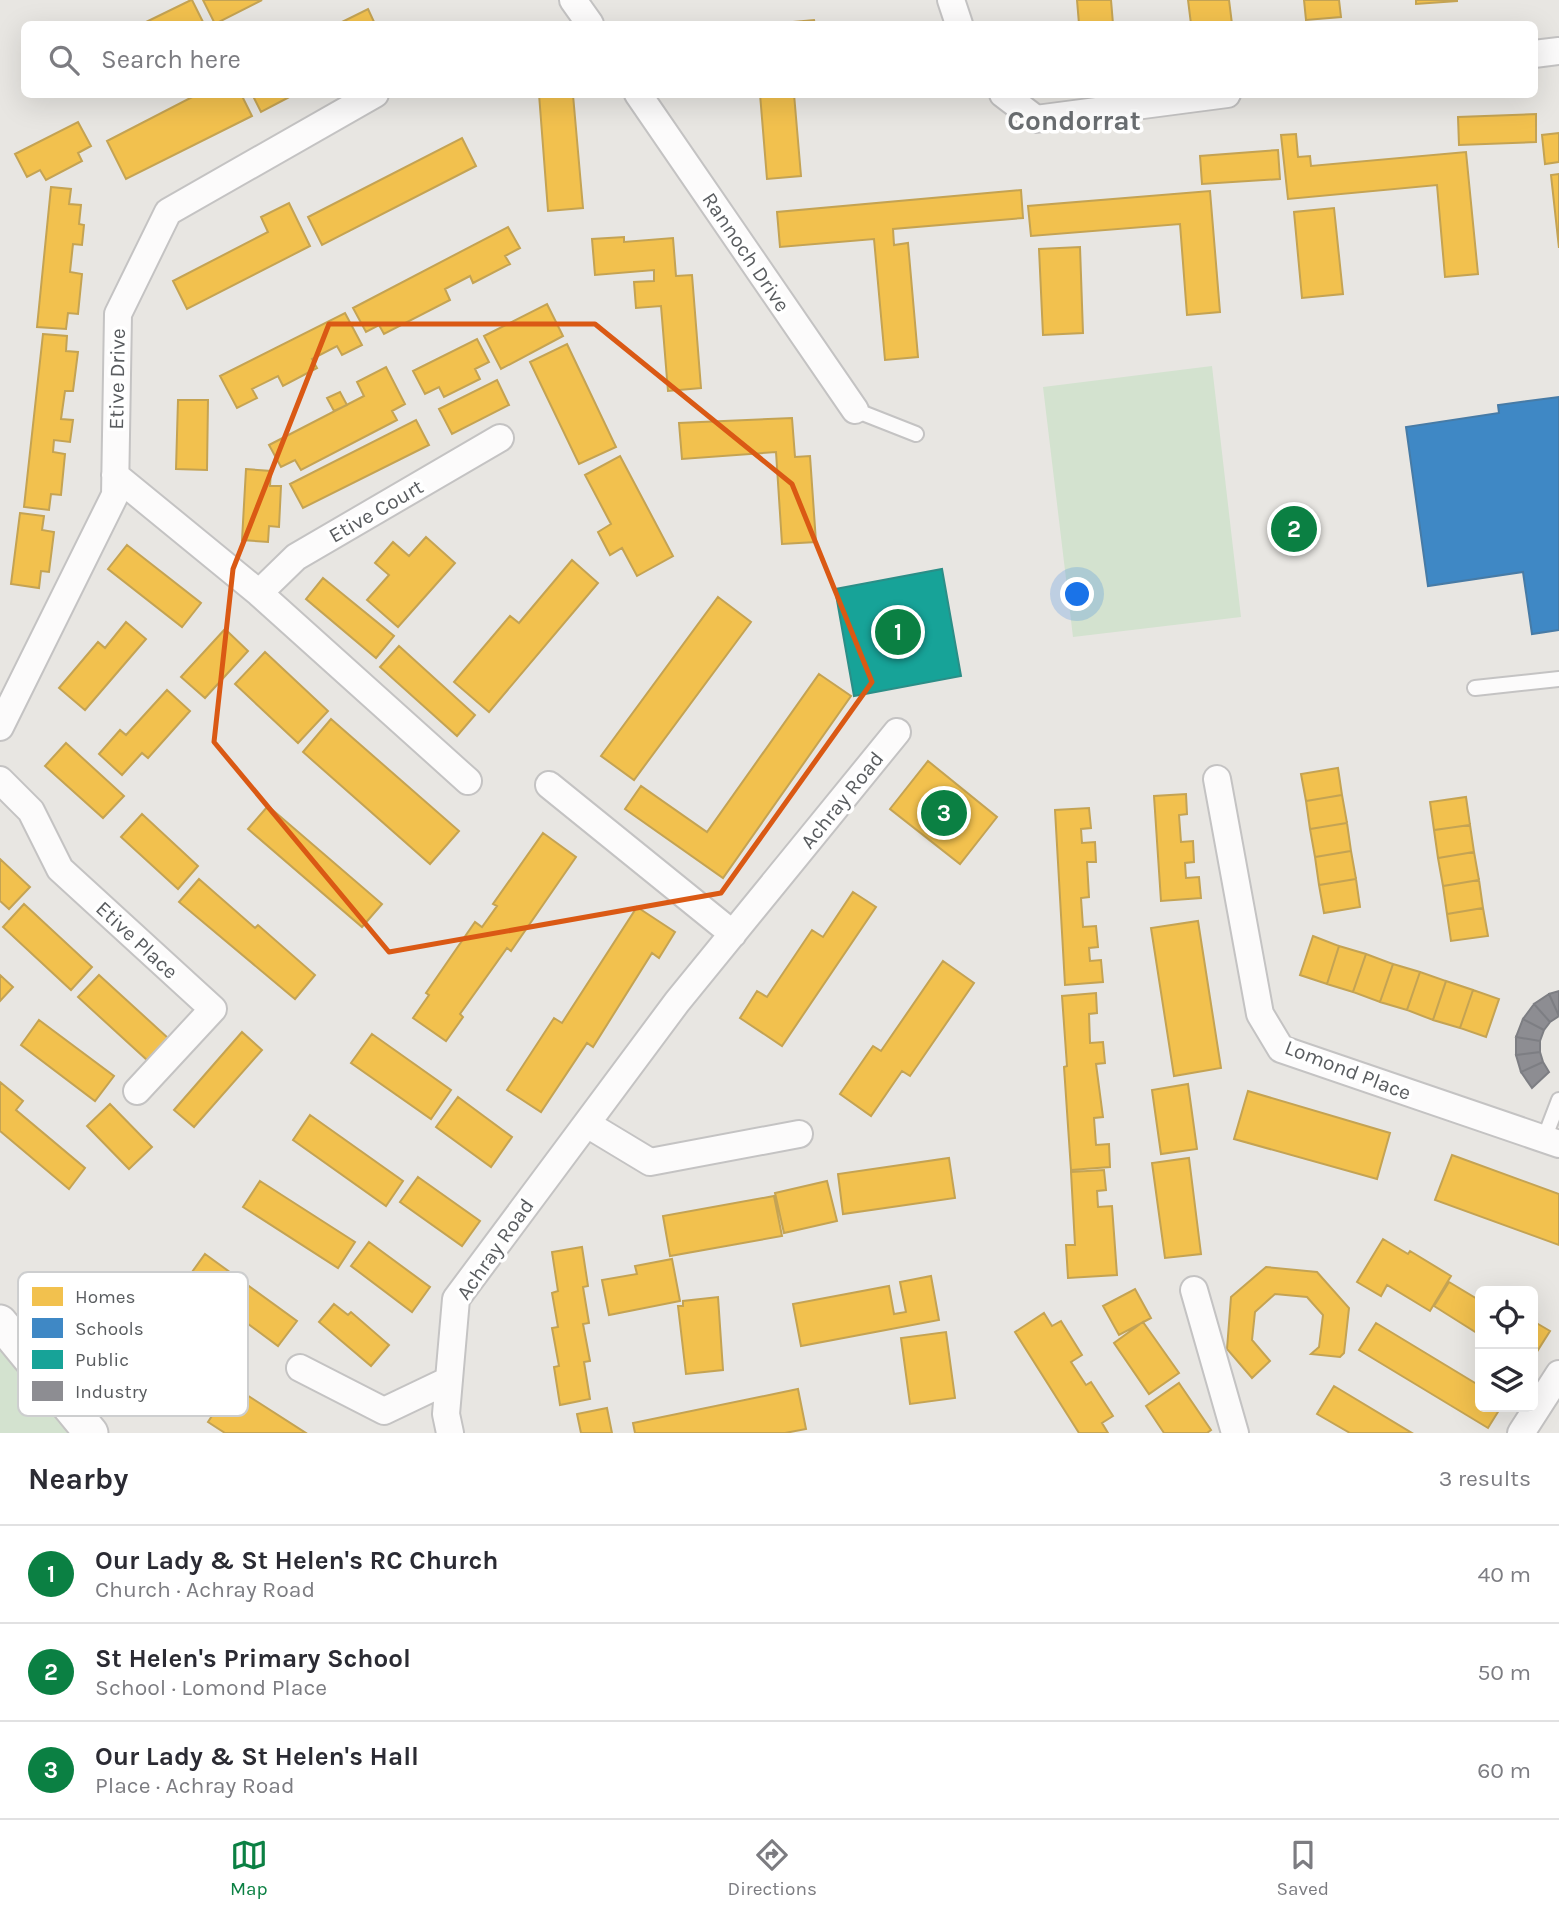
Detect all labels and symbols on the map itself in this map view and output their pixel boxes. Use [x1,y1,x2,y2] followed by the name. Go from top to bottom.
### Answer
[1007,104,1141,137] district label: Condorrat
[697,188,795,316] street label: Rannoch Drive
[104,328,130,430] street label: Etive Drive
[325,474,427,548] street label: Etive Court
[1271,503,1317,555] pin: 2
[1060,577,1094,611] your location
[875,606,921,658] pin: 1
[796,747,888,853] street label: Achray Road
[921,787,967,839] pin: 3
[91,896,183,984] street label: Etive Place
[1282,1035,1414,1105] street label: Lomond Place
[451,1194,539,1304] street label: Achray Road
[18,1272,248,1416] legend
[75,1286,136,1308] text: Homes
[75,1318,144,1340] text: Schools
[75,1349,129,1371] text: Public
[75,1381,148,1403] text: Industry

